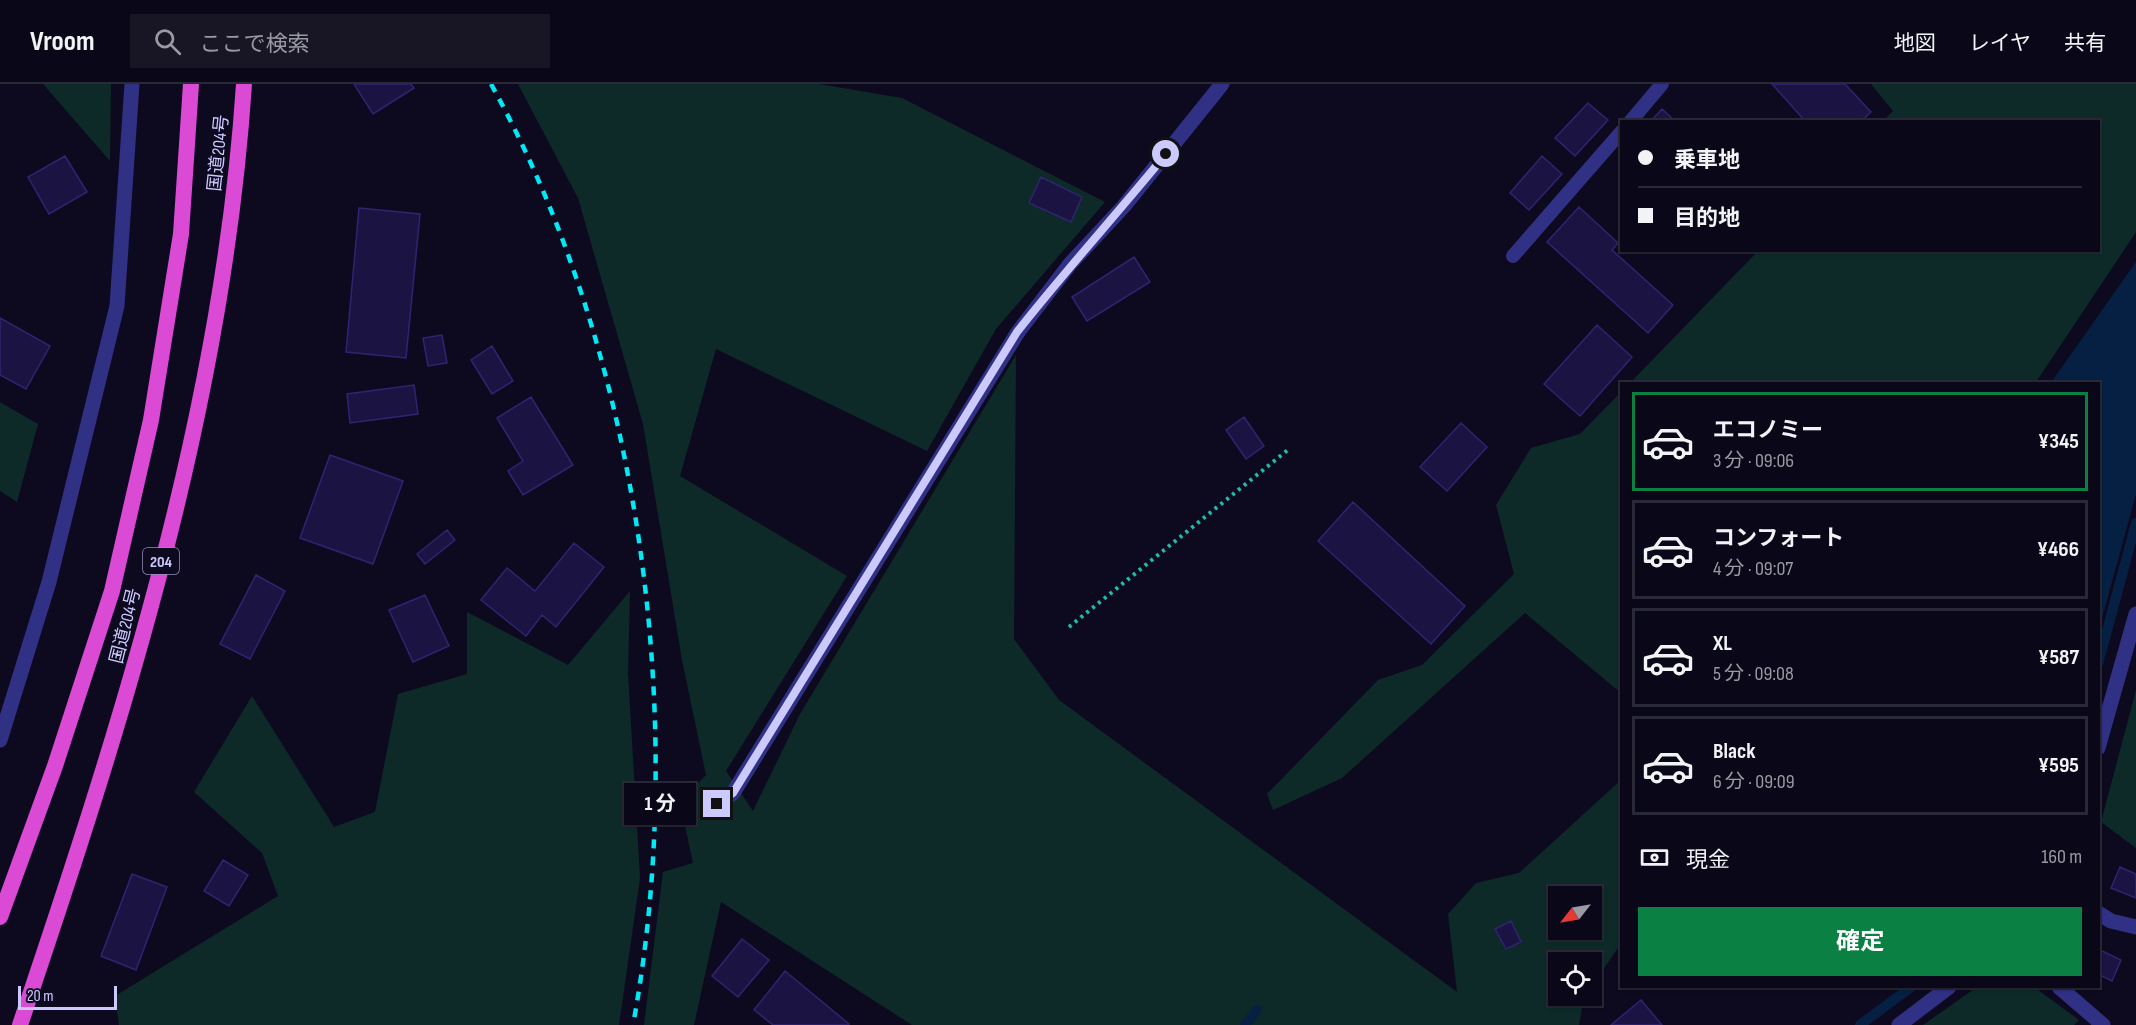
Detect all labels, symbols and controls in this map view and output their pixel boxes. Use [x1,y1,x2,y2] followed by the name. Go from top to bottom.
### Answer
[130,14,550,68] search box
[30,25,94,58] text: Vroom
[151,25,184,58] icon: search
[199,31,309,58] text: ここで検索
[1894,31,1936,56] text: 地図
[1969,31,2031,56] text: レイヤ
[2064,31,2106,56] text: 共有
[204,114,233,192] street label: 国道204号
[1152,140,1179,167] route start
[1674,147,1740,174] text: 乗車地
[1674,205,1740,232] text: 目的地
[1641,415,1695,469] icon: car
[1713,417,1823,444] text: エコノミー
[2038,428,2079,455] text: ¥345
[1713,449,1794,473] text: 3 分 · 09:06
[1641,523,1695,577] icon: car
[1713,525,1844,552] text: コンフォート
[2037,536,2079,563] text: ¥466
[143,548,179,574] road number: 204
[1713,557,1793,581] text: 4 分 · 09:07
[106,586,145,666] street label: 国道204号
[1713,630,1732,657] text: XL
[1641,631,1695,685] icon: car
[2038,644,2079,671] text: ¥587
[1713,662,1794,686] text: 5 分 · 09:08
[1713,738,1755,765] text: Black
[1641,739,1695,793] icon: car
[2038,752,2079,779] text: ¥595
[1713,770,1795,794] text: 6 分 · 09:09
[624,783,696,825] callout: 1 分
[703,790,730,817] route end
[645,792,675,816] text: 1 分
[1638,841,1671,874] icon: cash
[2041,845,2082,869] text: 160 m
[1686,847,1730,874] text: 現金
[1548,886,1602,940] north arrow
[1548,886,1602,1006] map controls
[1638,907,2082,976] button: 確定
[1548,952,1602,1006] button: locate
[18,983,117,1010] scale bar
[27,987,54,1006] text: 20 m

